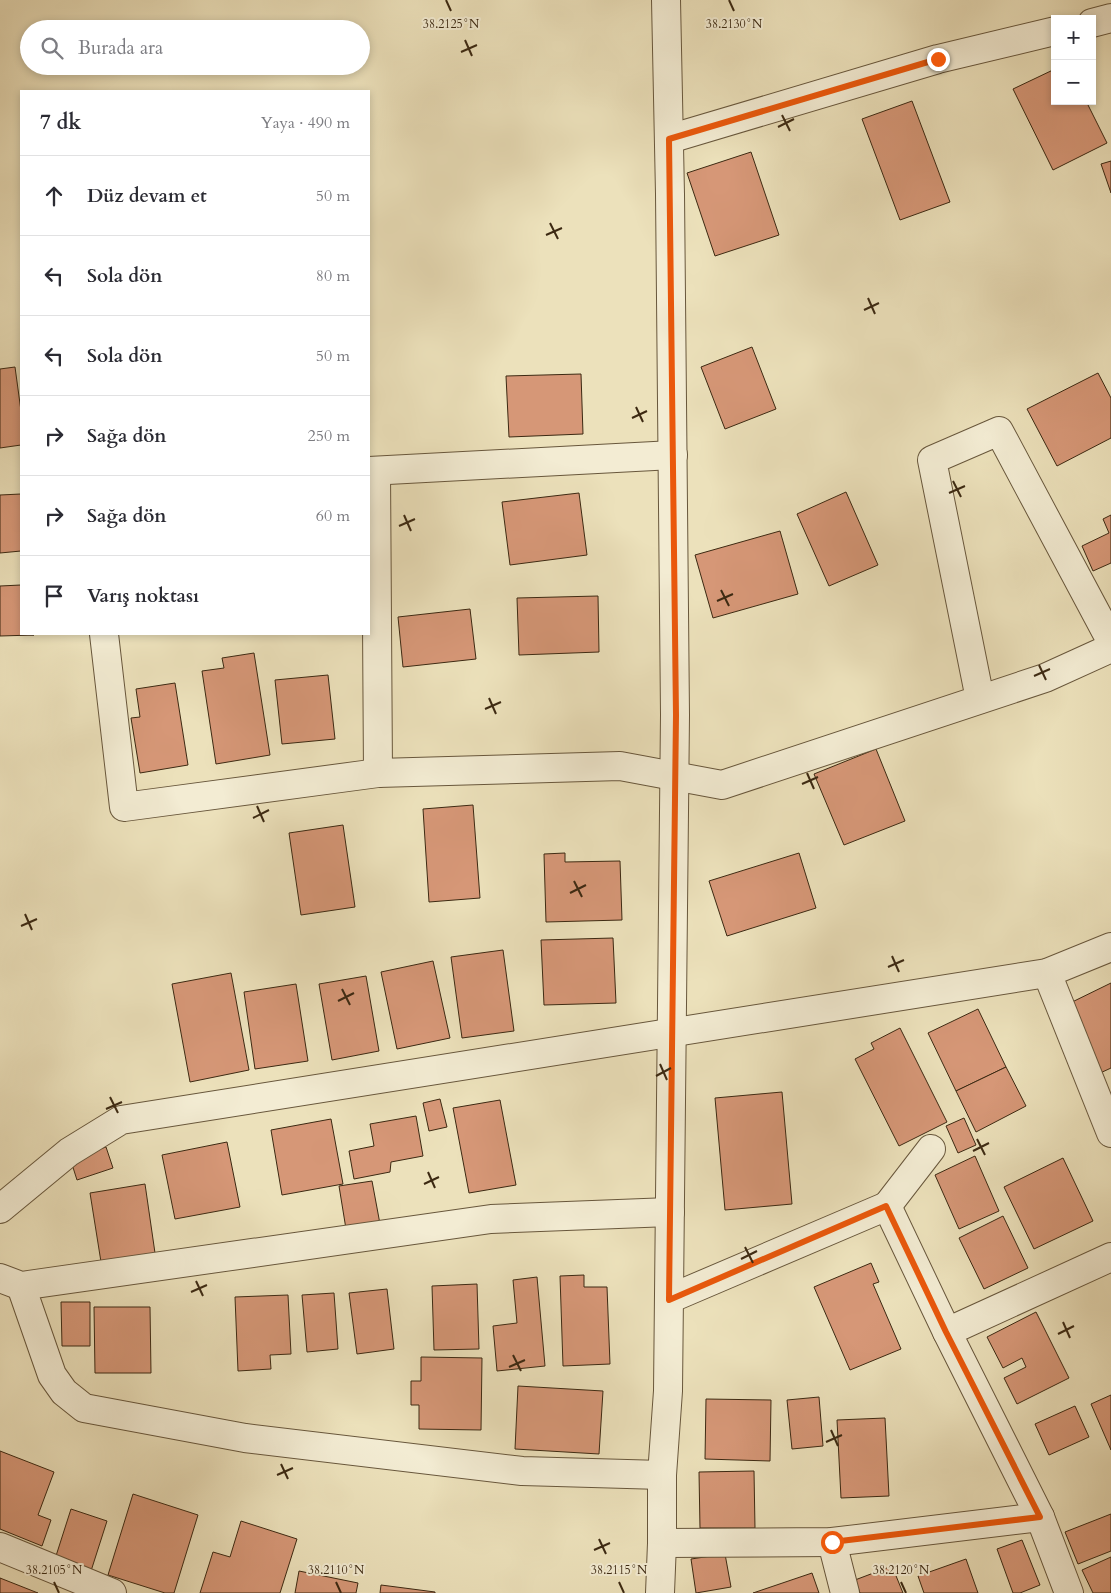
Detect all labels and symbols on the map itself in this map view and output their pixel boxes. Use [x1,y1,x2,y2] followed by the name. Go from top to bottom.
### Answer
[423,16,480,32] text: 38.2125°N
[706,16,763,32] text: 38.2130°N
[927,48,950,71] route end
[821,1531,844,1554] route start
[26,1562,83,1578] text: 38.2105°N
[308,1562,365,1578] text: 38.2110°N
[591,1562,648,1578] text: 38.2115°N
[873,1562,930,1578] text: 38.2120°N

